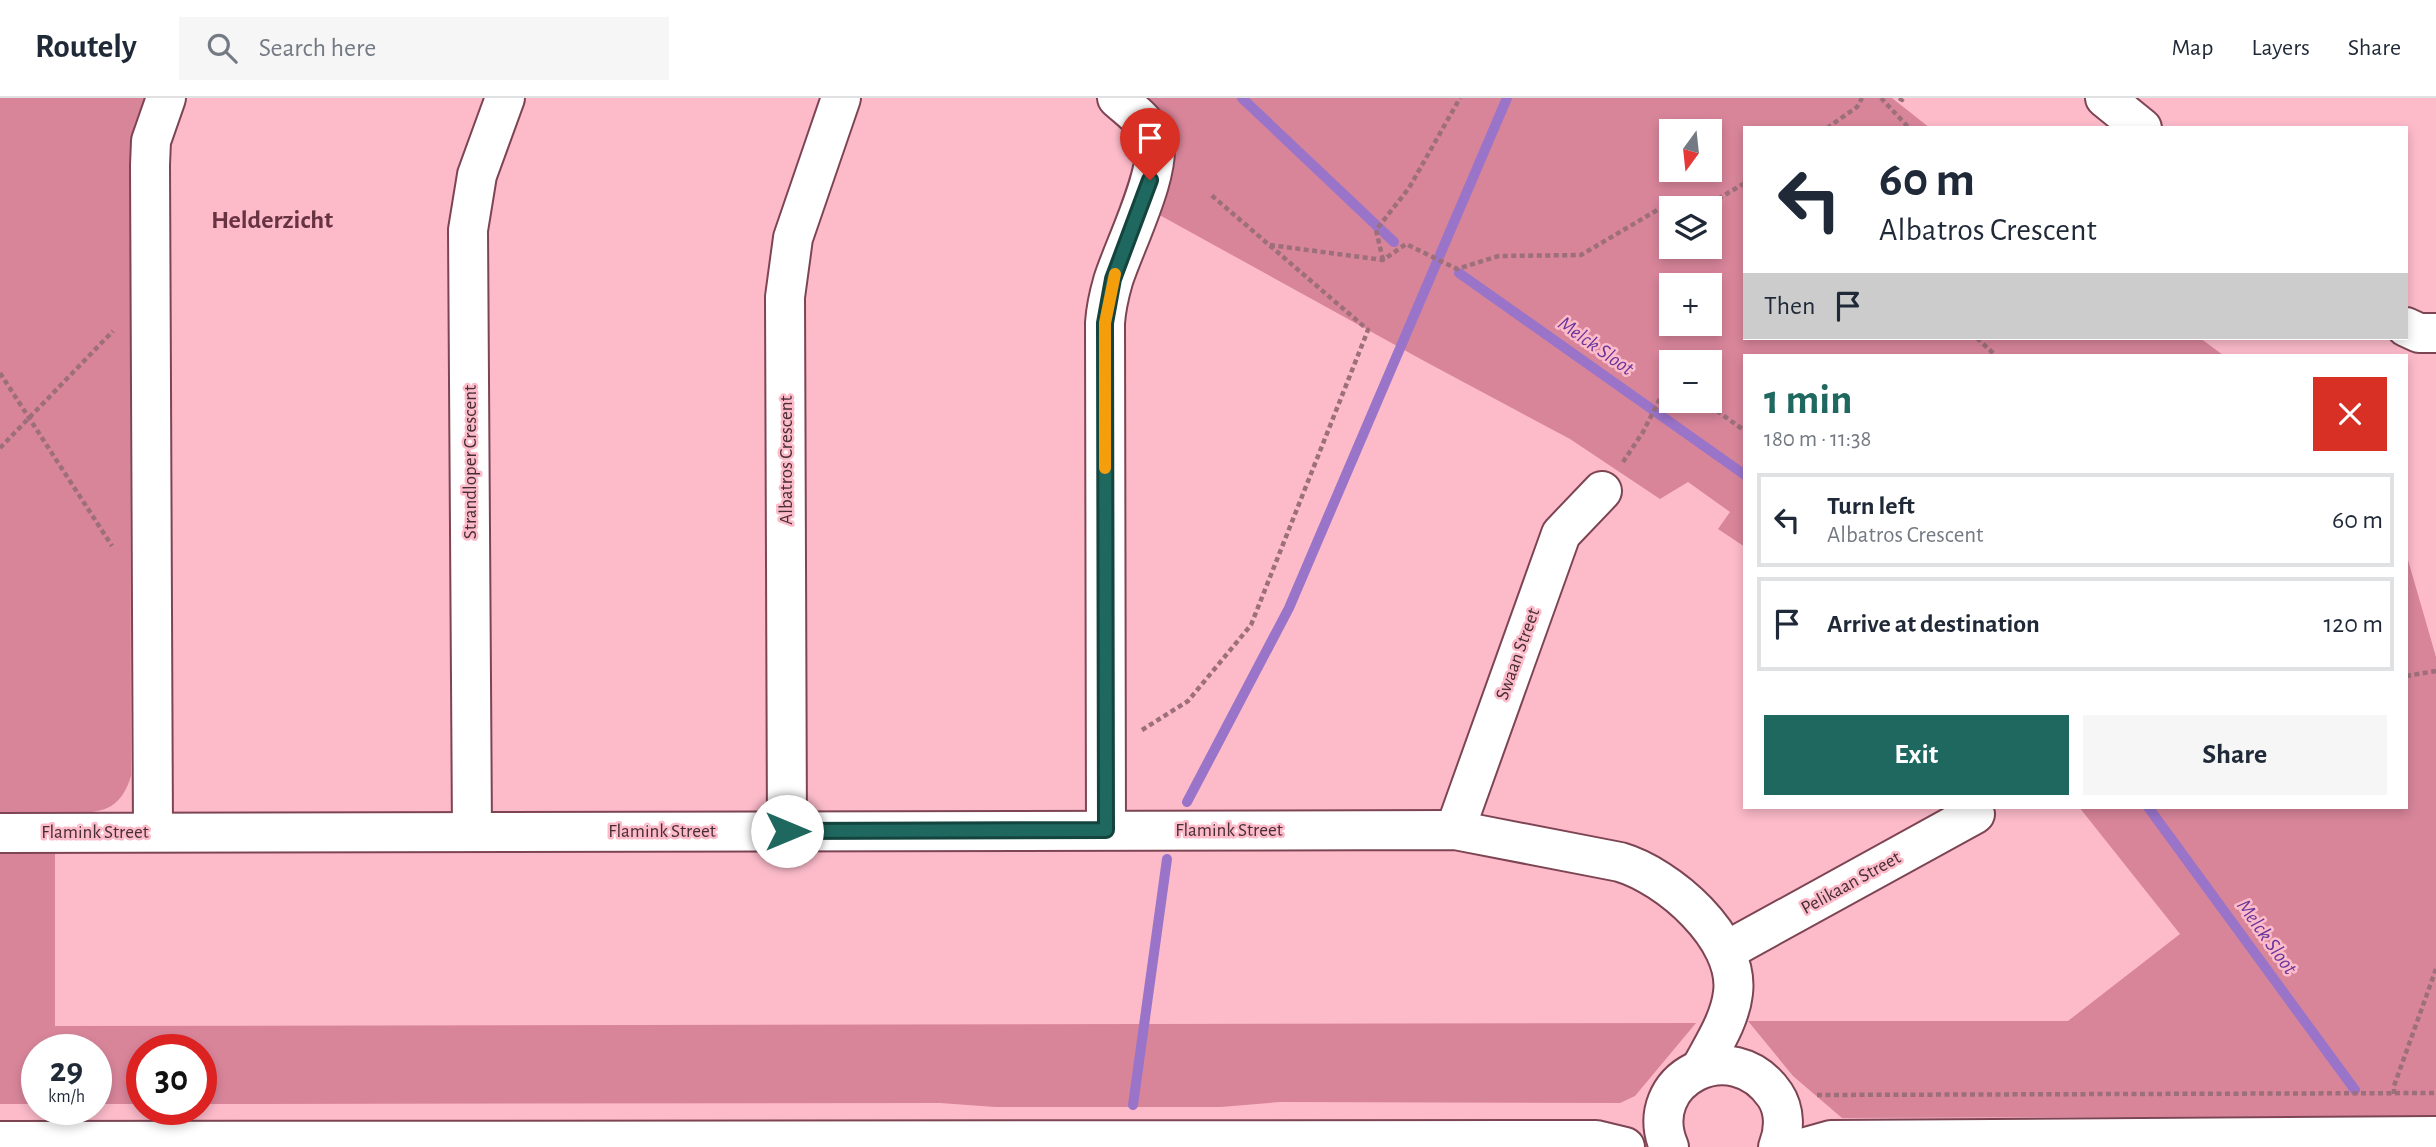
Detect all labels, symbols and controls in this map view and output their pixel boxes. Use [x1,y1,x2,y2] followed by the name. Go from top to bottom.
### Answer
[179,17,669,80] search box
[203,29,241,67] icon: search
[35,31,137,64] text: Routely
[259,35,376,61] text: Search here
[2171,36,2213,60] text: Map
[2251,36,2310,60] text: Layers
[2348,36,2401,60] text: Share
[1120,108,1180,180] pin
[1131,119,1169,157] icon: arrive
[1659,119,1722,182] north arrow
[1659,119,1722,413] map controls
[1764,154,1855,245] icon: left
[1879,156,1975,205] text: 60 m
[1659,196,1722,259] button: layers
[211,207,333,233] district label: Helderzicht
[1879,214,2097,246] text: Albatros Crescent
[1659,273,1722,336] button: +
[1829,287,1867,325] icon: arrive
[1764,293,1815,319] text: Then
[1554,312,1638,380] water label: Melck Sloot
[1659,350,1722,413] button: −
[2313,377,2387,451] button: close
[1764,379,1853,421] text: 1 min
[461,385,480,539] street label: Strandloper Crescent
[777,395,796,525] street label: Albatros Crescent
[1764,428,1871,451] text: 180 m · 11:38
[1827,493,1915,519] text: Turn left
[1768,501,1806,539] icon: left
[2332,507,2383,533] text: 60 m
[1827,524,1983,547] text: Albatros Crescent
[1768,605,1806,643] icon: arrive
[1493,606,1543,702] street label: Swaan Street
[1827,611,2040,637] text: Arrive at destination
[2323,611,2383,637] text: 120 m
[1764,715,2069,795] button: Exit
[2083,715,2387,795] button: Share
[750,794,824,868] position arrow
[1175,821,1283,840] street label: Flamink Street
[608,822,716,841] street label: Flamink Street
[41,823,149,842] street label: Flamink Street
[1798,848,1904,918] street label: Pelikaan Street
[2233,896,2301,978] water label: Melck Sloot
[126,1034,217,1125] speed limit sign: 30
[50,1053,83,1088] text: 29
[48,1088,85,1106] text: km/h

